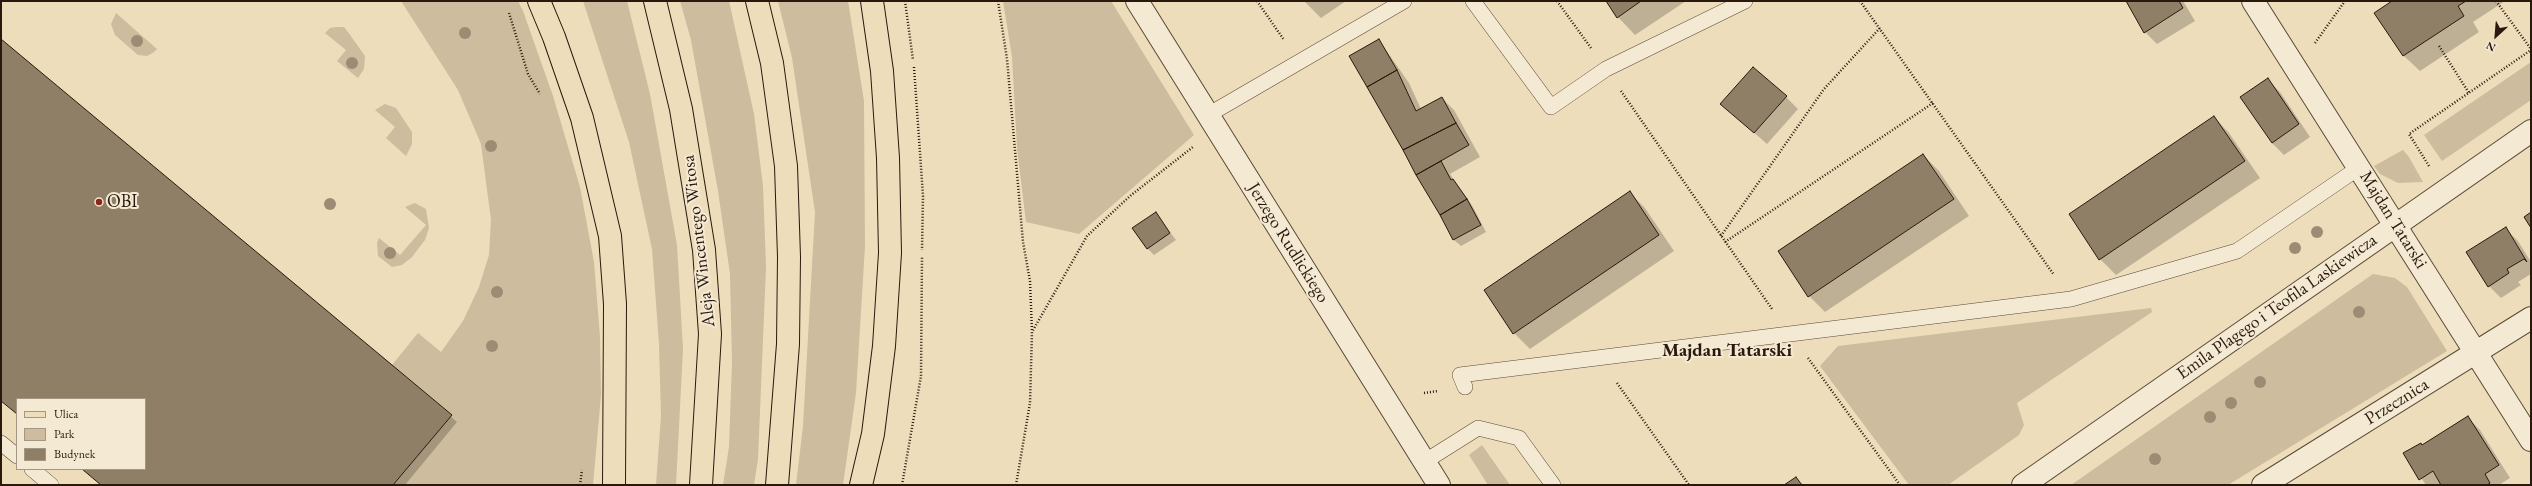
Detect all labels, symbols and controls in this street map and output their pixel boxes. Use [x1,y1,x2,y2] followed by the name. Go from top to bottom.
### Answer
[2476,16,2516,56] north arrow
[2484,39,2498,55] text: N
[678,154,720,328] street label: Aleja Wincentego Witosa
[2354,167,2432,273] street label: Majdan Tatarski
[1242,179,1334,307] street label: Jerzego Rudlickiego
[107,191,137,213] place label: OBI
[94,197,104,207] marker: OBI
[2173,229,2381,385] street label: Emila Plagego i Teofila Laskiewicza
[1662,340,1792,362] district label: Majdan Tatarski
[2361,374,2433,430] street label: Przecznica
[16,398,146,470] legend
[54,406,78,422] text: Ulica
[54,426,74,442] text: Park
[54,446,95,462] text: Budynek

